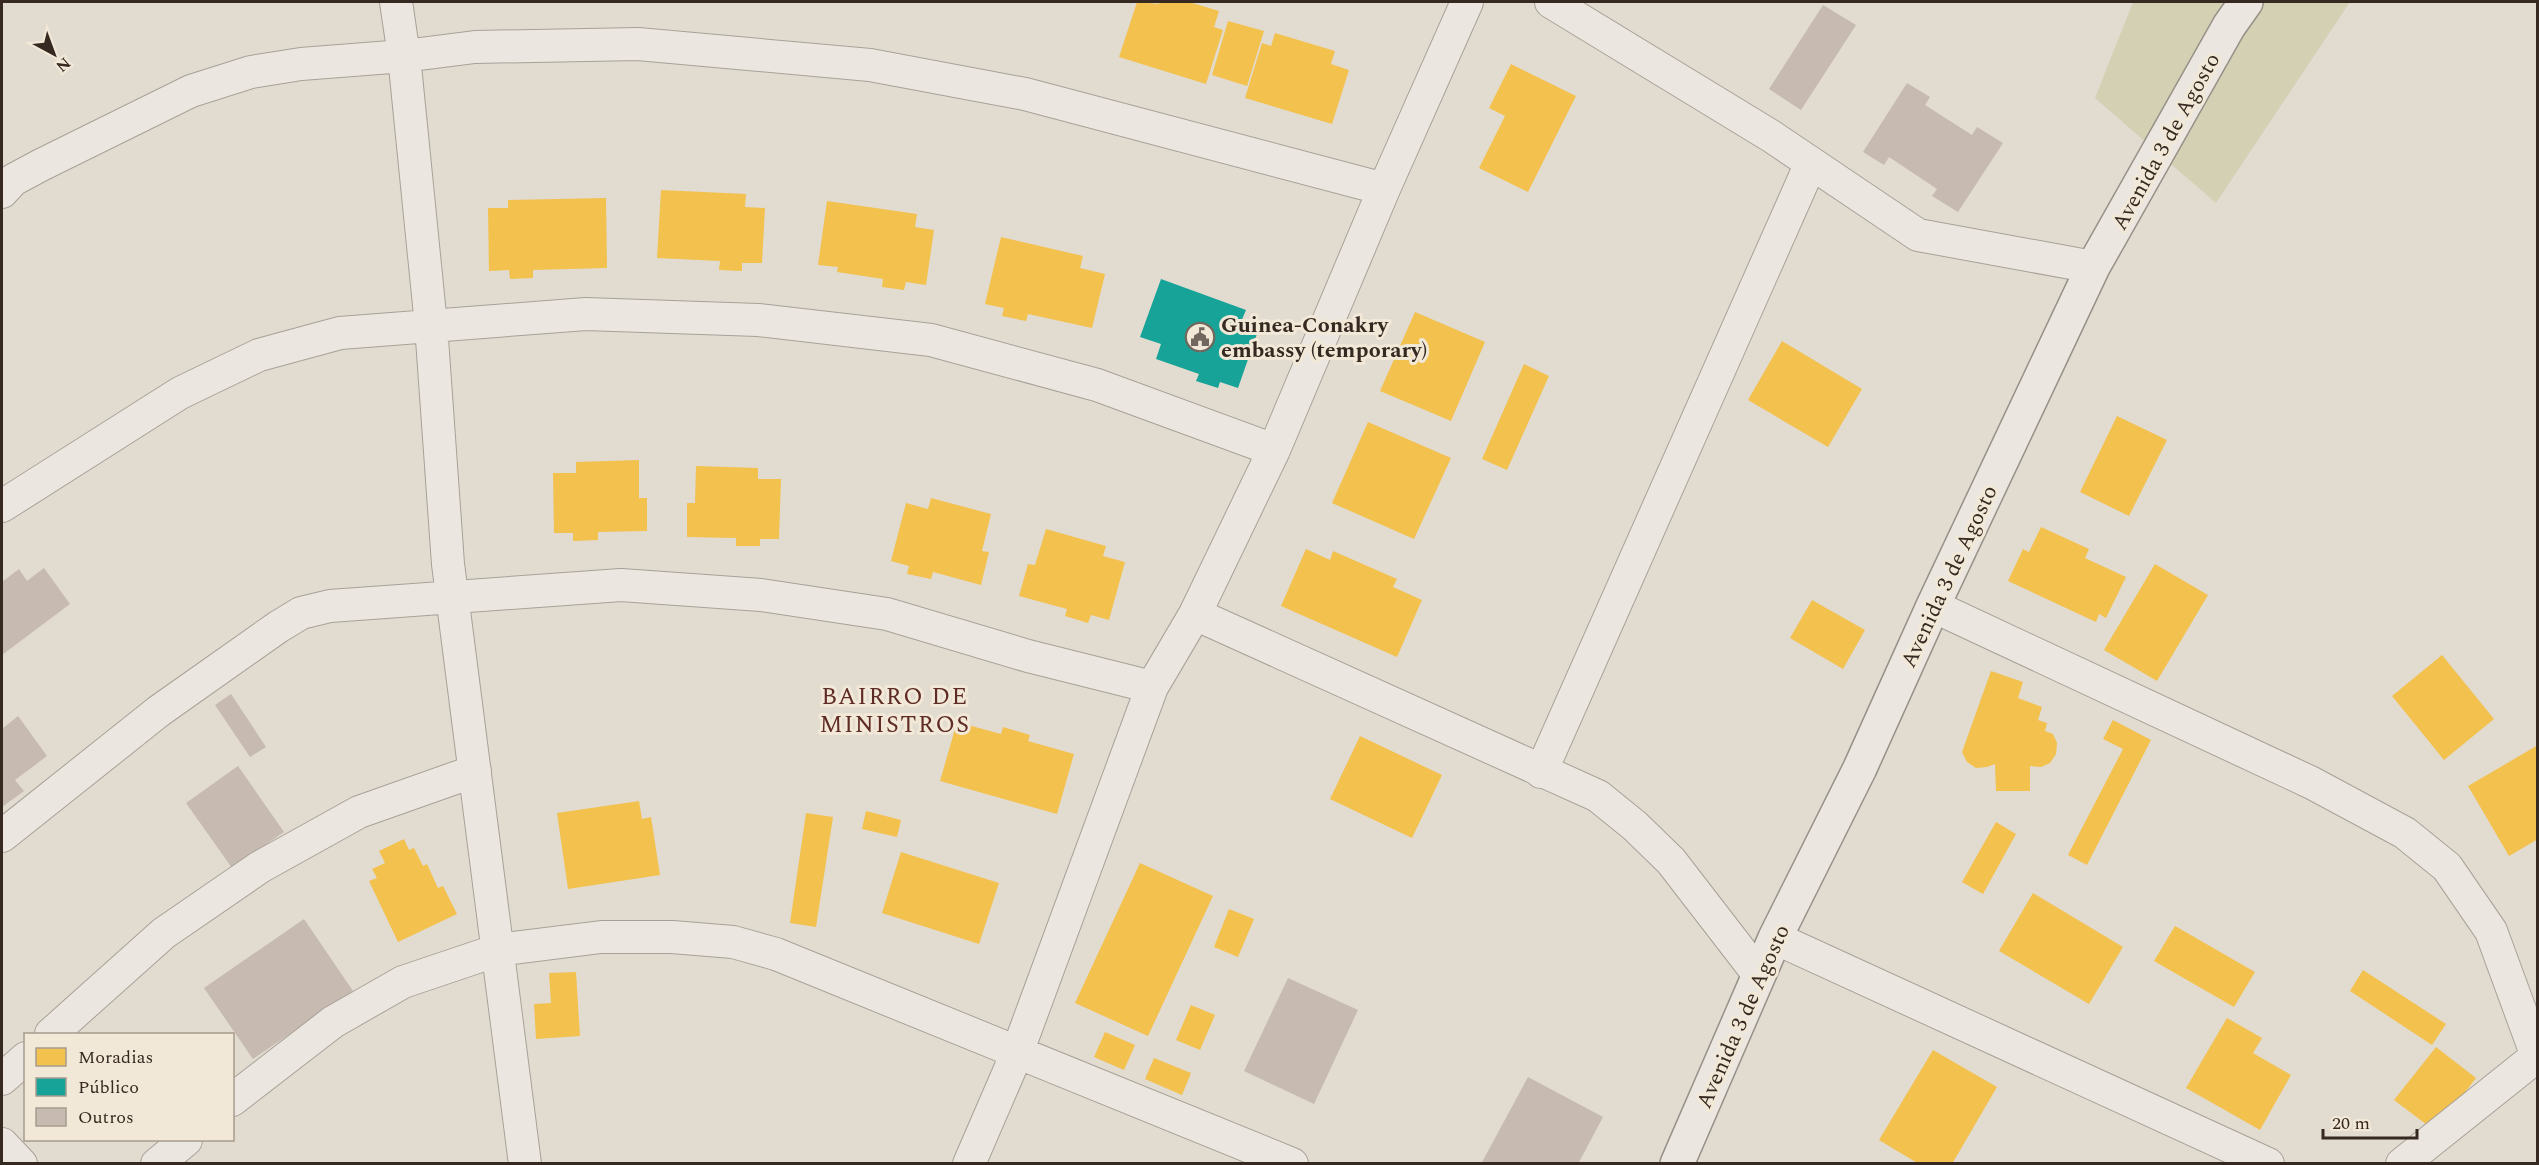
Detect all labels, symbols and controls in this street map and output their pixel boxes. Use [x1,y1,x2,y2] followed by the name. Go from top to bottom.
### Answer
[24,24,84,84] north arrow
[2104,47,2229,237] street label: Avenida 3 de Agosto
[50,51,76,78] text: N
[1221,309,1427,367] place label: Guinea-Conakry embassy (temporary)
[1184,321,1216,353] public building icon: Guinea-Conakry embassy (temporary)
[1892,480,2006,674] street label: Avenida 3 de Agosto
[819,679,971,743] district label: BAIRRO DE MINISTROS
[1688,919,1799,1114] street label: Avenida 3 de Agosto
[24,1033,234,1141] legend
[78,1044,153,1071] text: Moradias
[78,1074,139,1101] text: Público
[2323,1102,2418,1140] scale bar
[78,1104,134,1131] text: Outros
[2332,1110,2370,1137] text: 20 m

